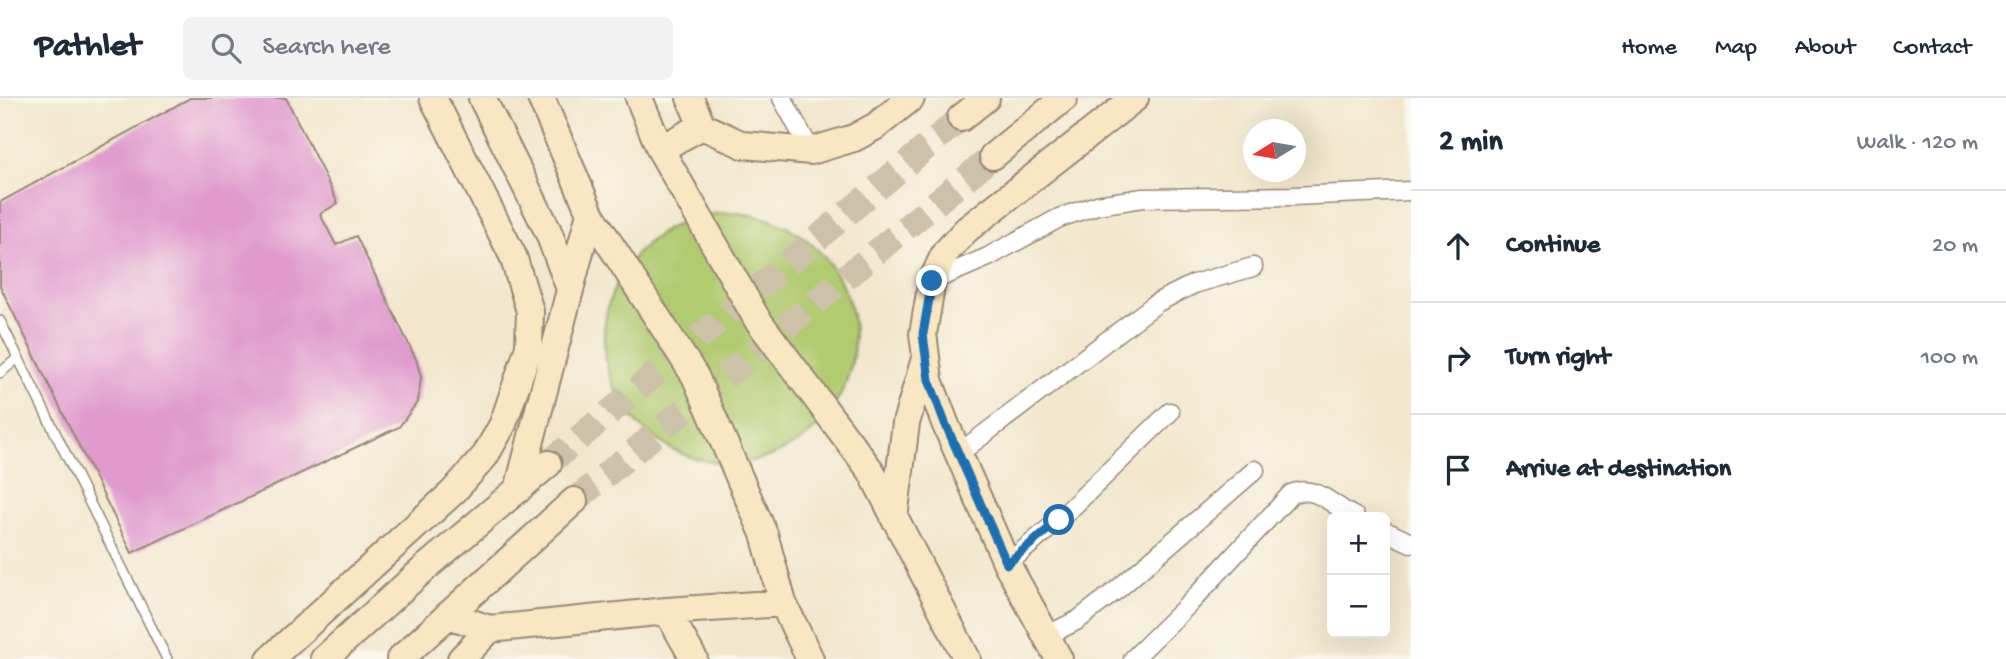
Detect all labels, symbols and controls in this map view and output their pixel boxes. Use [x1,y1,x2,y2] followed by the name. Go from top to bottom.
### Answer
[183,17,673,80] search box
[35,29,141,67] text: Pathlet
[207,29,245,67] icon: search
[263,33,391,64] text: Search here
[1621,34,1677,63] text: Home
[1715,34,1757,63] text: Map
[1795,34,1855,63] text: About
[1893,34,1971,63] text: Contact
[1243,119,1306,182] north arrow
[1439,126,1503,161] text: 2 min
[1857,130,1978,157] text: Walk · 120 m
[1439,227,1477,265] icon: ahead
[1506,231,1600,262] text: Continue
[1932,233,1978,260] text: 20 m
[916,265,947,296] route end
[1439,339,1477,377] icon: right
[1506,343,1610,374] text: Turn right
[1921,345,1978,372] text: 100 m
[1439,451,1477,489] icon: arrive
[1506,455,1731,486] text: Arrive at destination
[1043,504,1074,535] route start
[1327,512,1390,638] map controls
[1327,512,1390,575] button: +
[1327,575,1390,638] button: −

